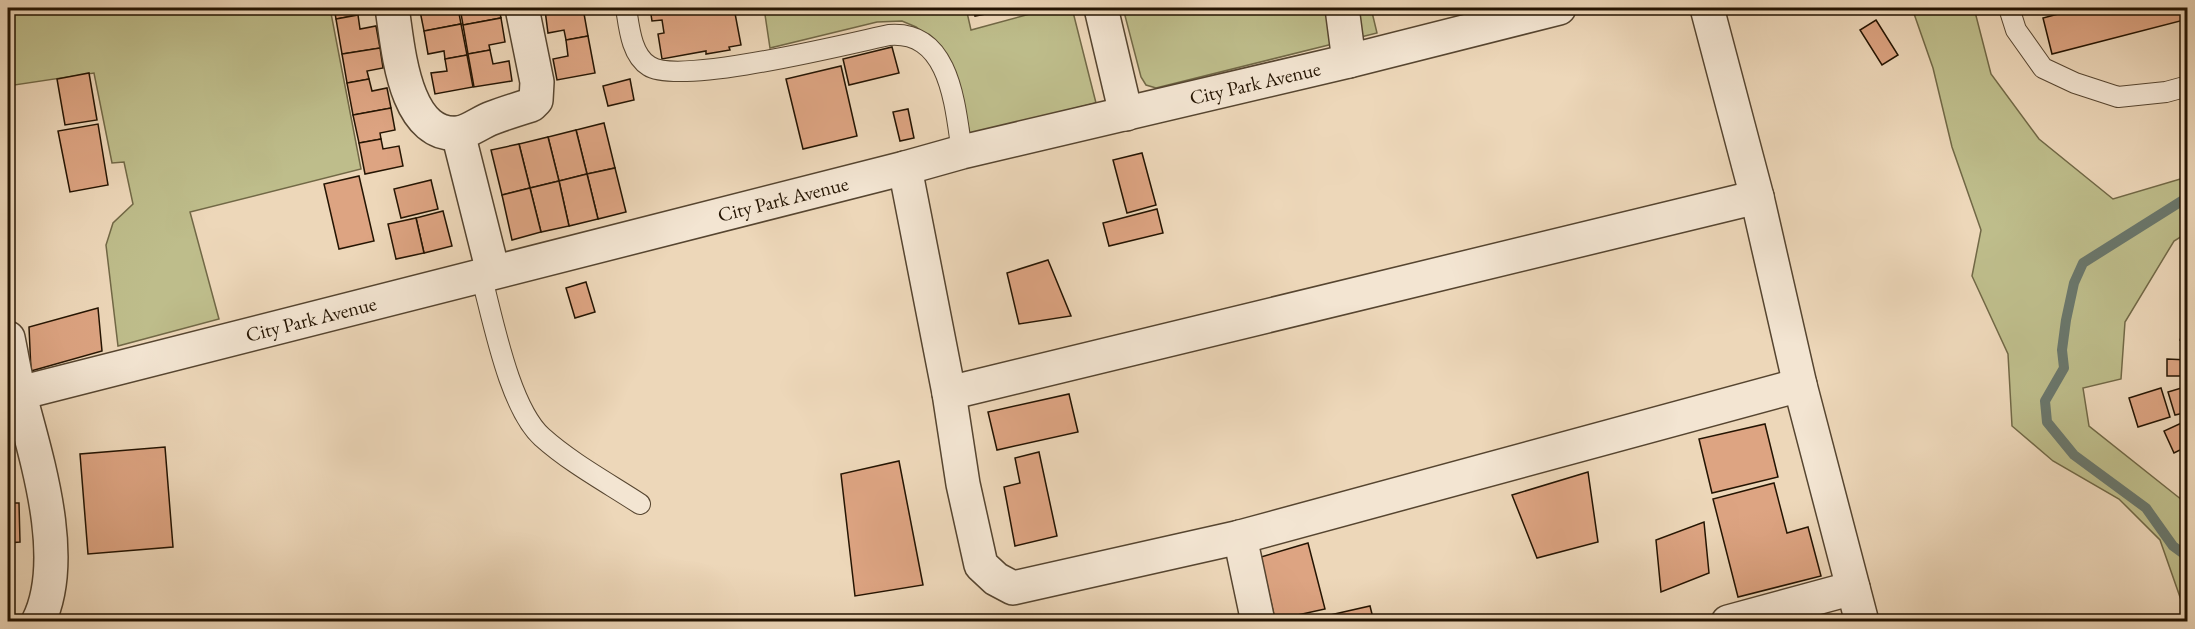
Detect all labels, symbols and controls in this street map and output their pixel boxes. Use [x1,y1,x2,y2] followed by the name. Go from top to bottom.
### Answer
[1187,55,1323,111] street label: City Park Avenue
[715,170,851,228] street label: City Park Avenue
[243,290,379,348] street label: City Park Avenue

